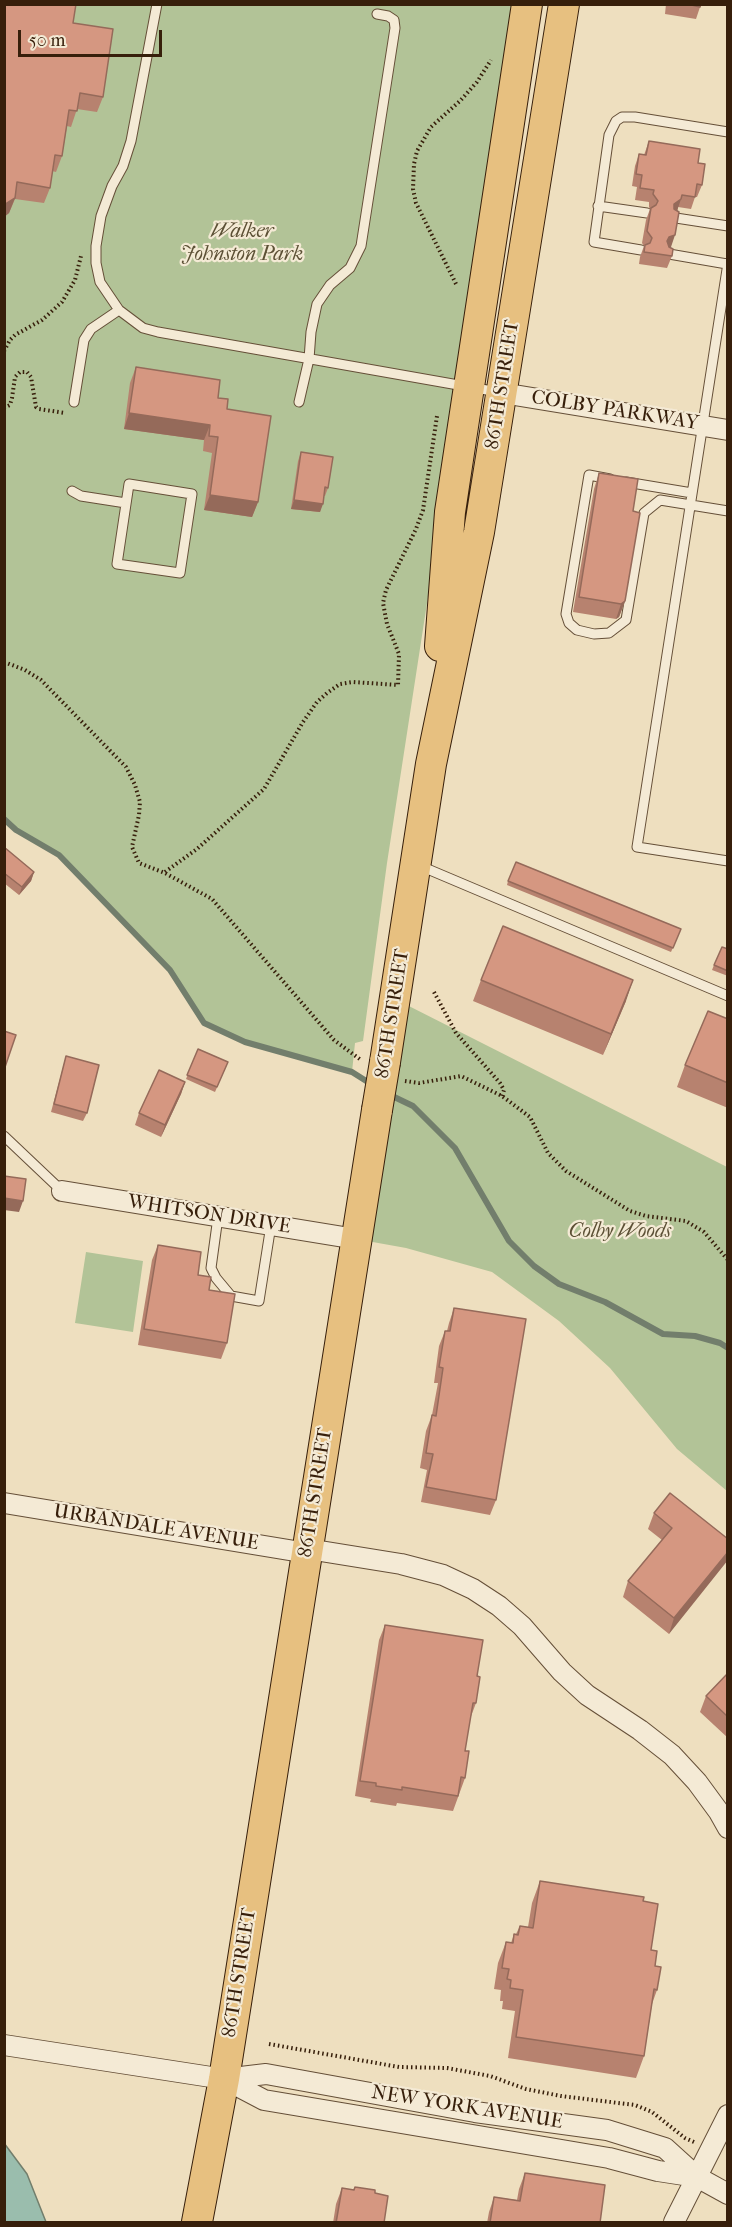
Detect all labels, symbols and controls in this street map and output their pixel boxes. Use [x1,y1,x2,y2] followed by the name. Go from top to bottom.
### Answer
[21,18,165,56] scale bar
[29,30,65,51] text: 50 m
[181,220,303,267] park label: Walker Johnston Park
[481,319,525,451] street label: 86TH STREET
[530,386,700,436] street label: COLBY PARKWAY
[371,948,415,1080] street label: 86TH STREET
[126,1190,292,1240] street label: WHITSON DRIVE
[569,1220,671,1244] park label: Colby Woods
[294,1427,338,1559] street label: 86TH STREET
[52,1500,260,1556] street label: URBANDALE AVENUE
[218,1907,262,2039] street label: 86TH STREET
[370,2081,564,2135] street label: NEW YORK AVENUE

